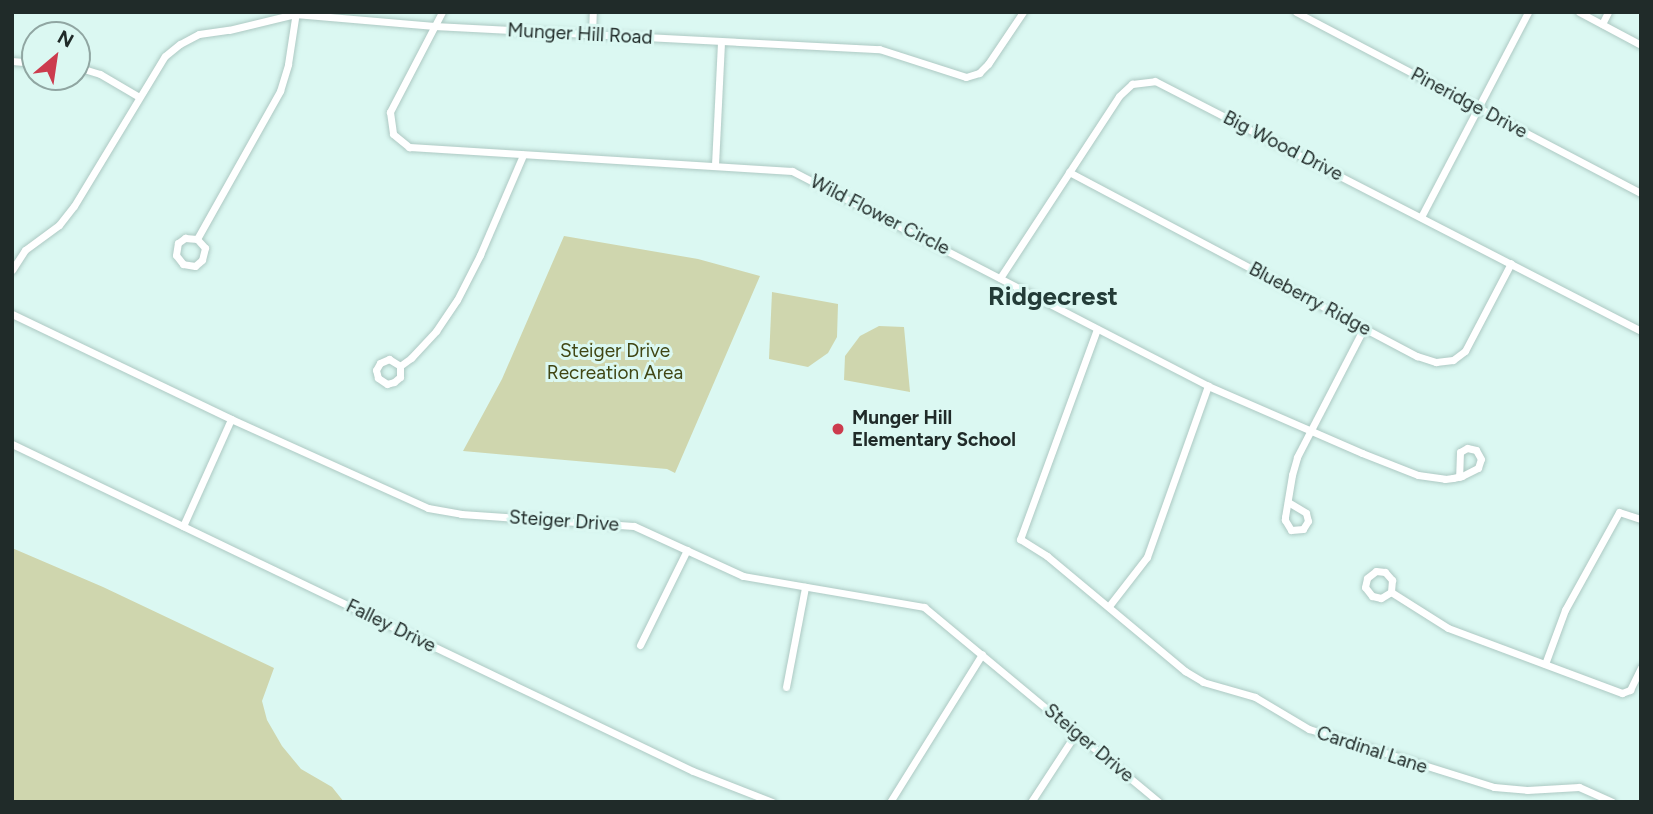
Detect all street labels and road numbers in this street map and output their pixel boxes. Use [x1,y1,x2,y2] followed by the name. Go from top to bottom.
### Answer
[507,19,653,49] street label: Munger Hill Road
[1407,63,1531,143] street label: Pineridge Drive
[1219,106,1347,186] street label: Big Wood Drive
[806,170,954,260] street label: Wild Flower Circle
[1245,257,1375,341] street label: Blueberry Ridge
[508,506,620,536] street label: Steiger Drive
[342,594,440,658] street label: Falley Drive
[1039,699,1139,787] street label: Steiger Drive
[1314,721,1430,779] street label: Cardinal Lane

